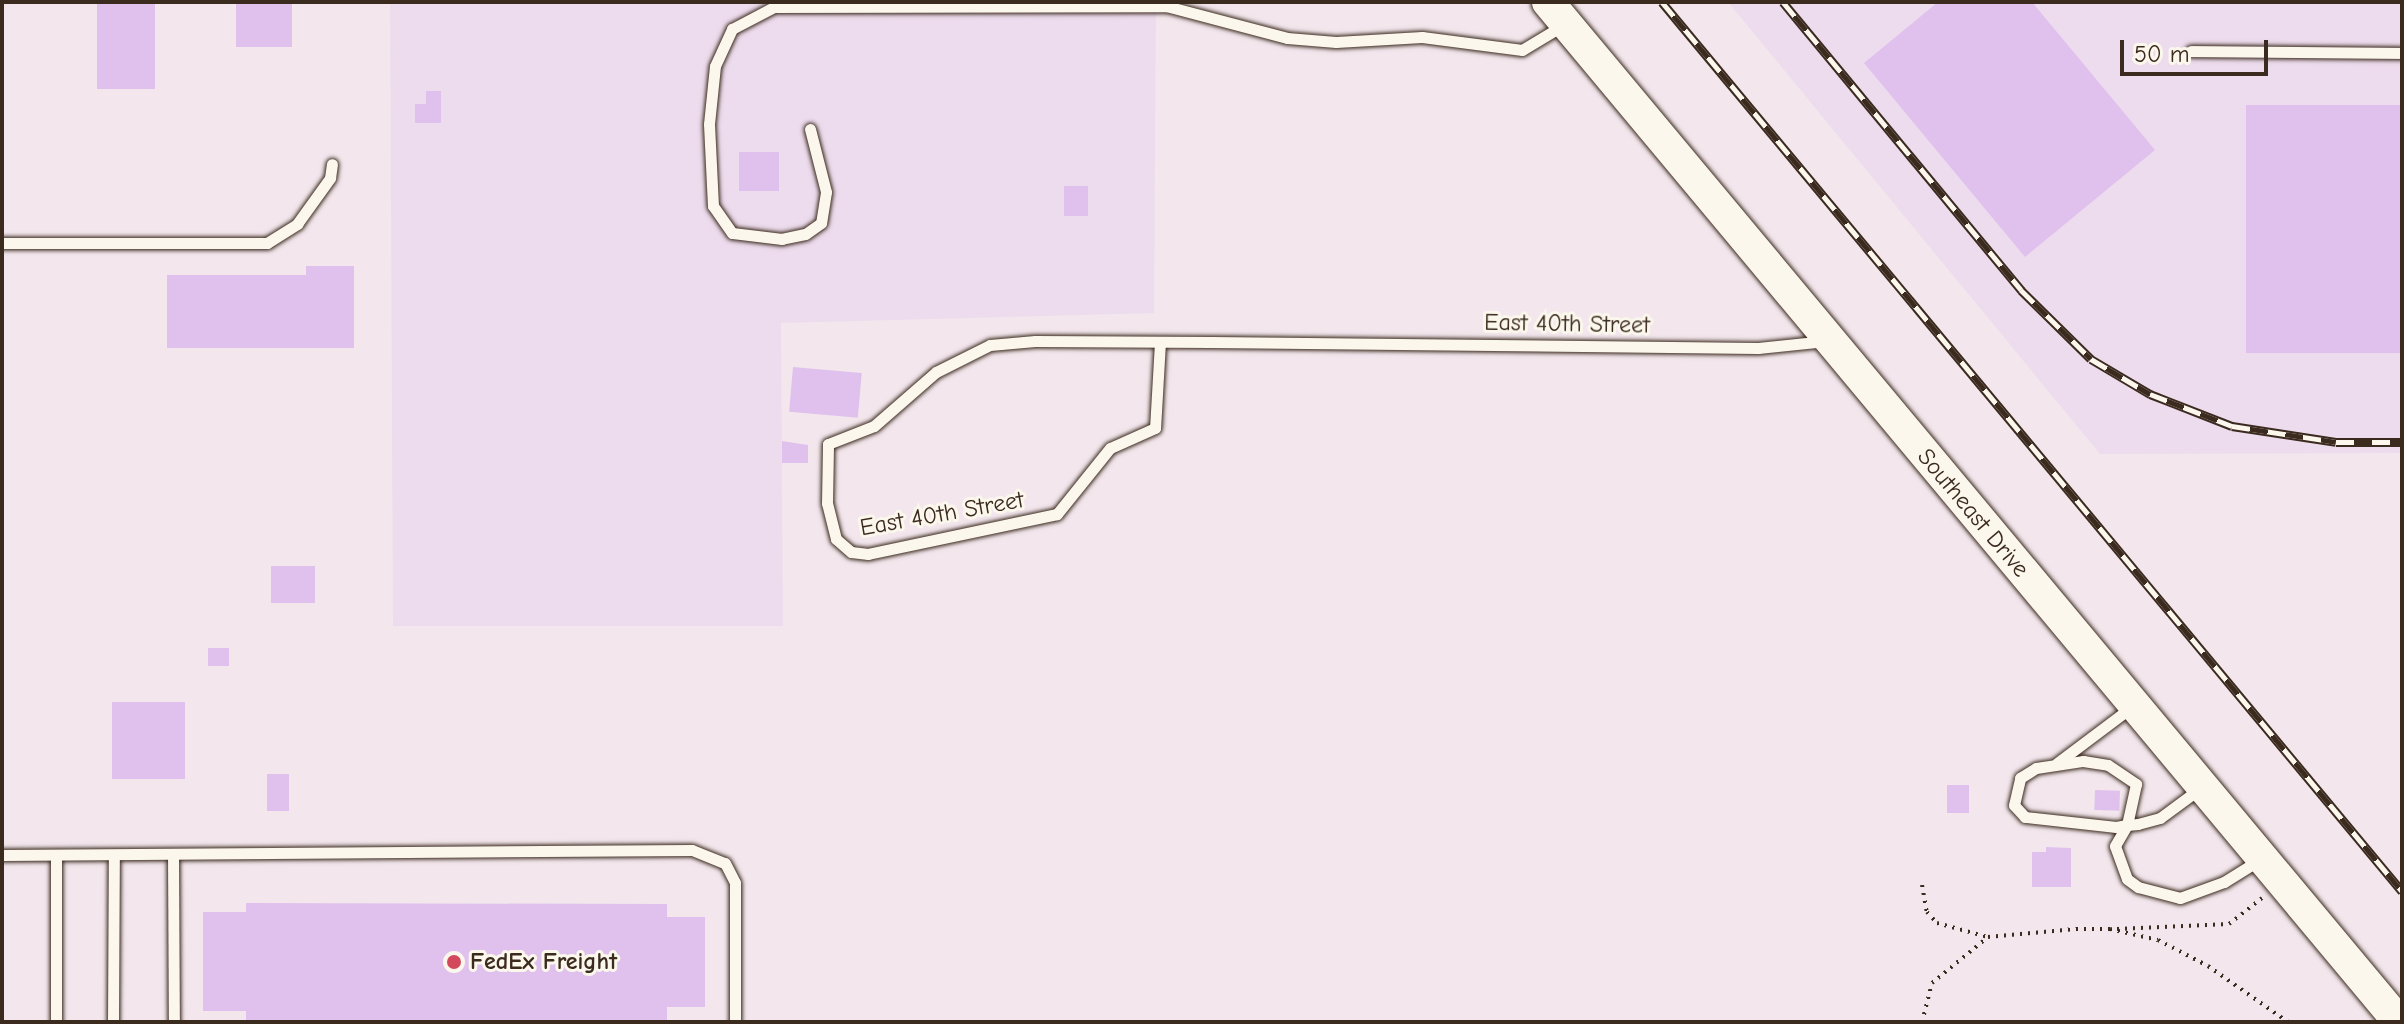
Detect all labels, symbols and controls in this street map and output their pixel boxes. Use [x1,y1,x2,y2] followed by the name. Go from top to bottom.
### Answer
[2124,24,2272,74] scale bar
[2134,40,2190,68] text: 50 m
[1484,308,1650,340] street label: East 40th Street
[1911,443,2035,583] street label: Southeast Drive
[858,485,1026,543] street label: East 40th Street
[470,948,617,976] place label: FedEx Freight
[445,953,463,971] marker: FedEx Freight

